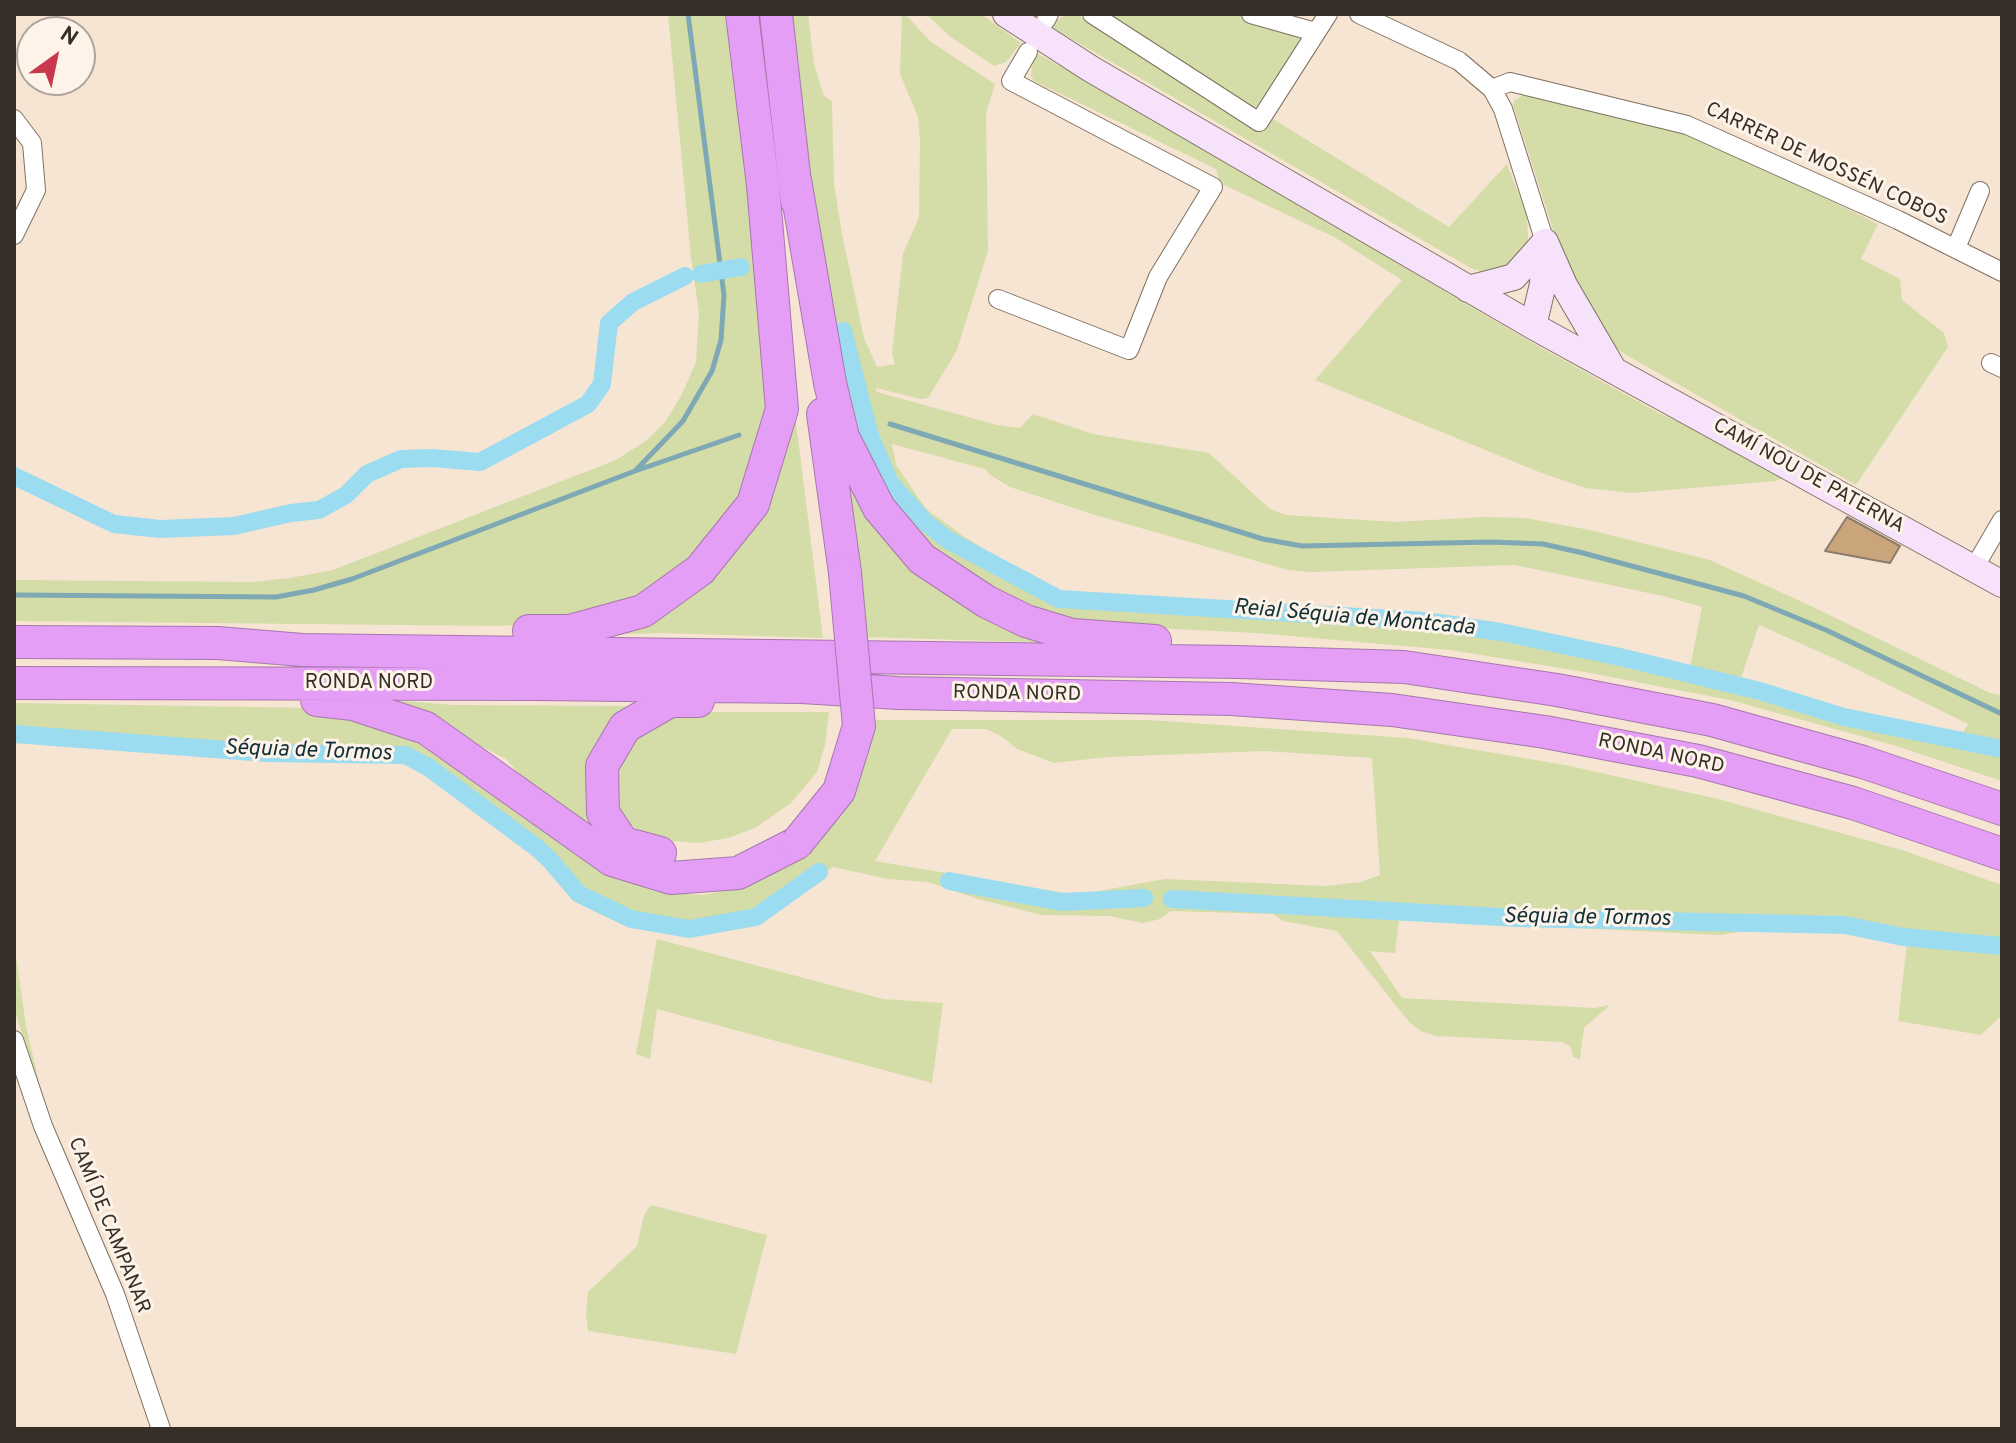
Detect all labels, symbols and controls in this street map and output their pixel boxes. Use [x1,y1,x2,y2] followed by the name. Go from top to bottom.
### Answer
[16,16,96,96] north arrow
[54,22,82,53] text: N
[1701,98,1951,232] street label: CARRER DE MOSSÉN COBOS
[1708,414,1908,540] street label: CAMÍ NOU DE PATERNA
[1232,595,1476,643] water label: Reial Séquia de Montcada
[305,672,433,696] street label: RONDA NORD
[953,682,1081,708] street label: RONDA NORD
[1596,730,1726,780] street label: RONDA NORD
[224,736,392,768] water label: Séquia de Tormos
[1503,904,1671,934] water label: Séquia de Tormos
[62,1134,154,1318] street label: CAMÍ DE CAMPANAR

